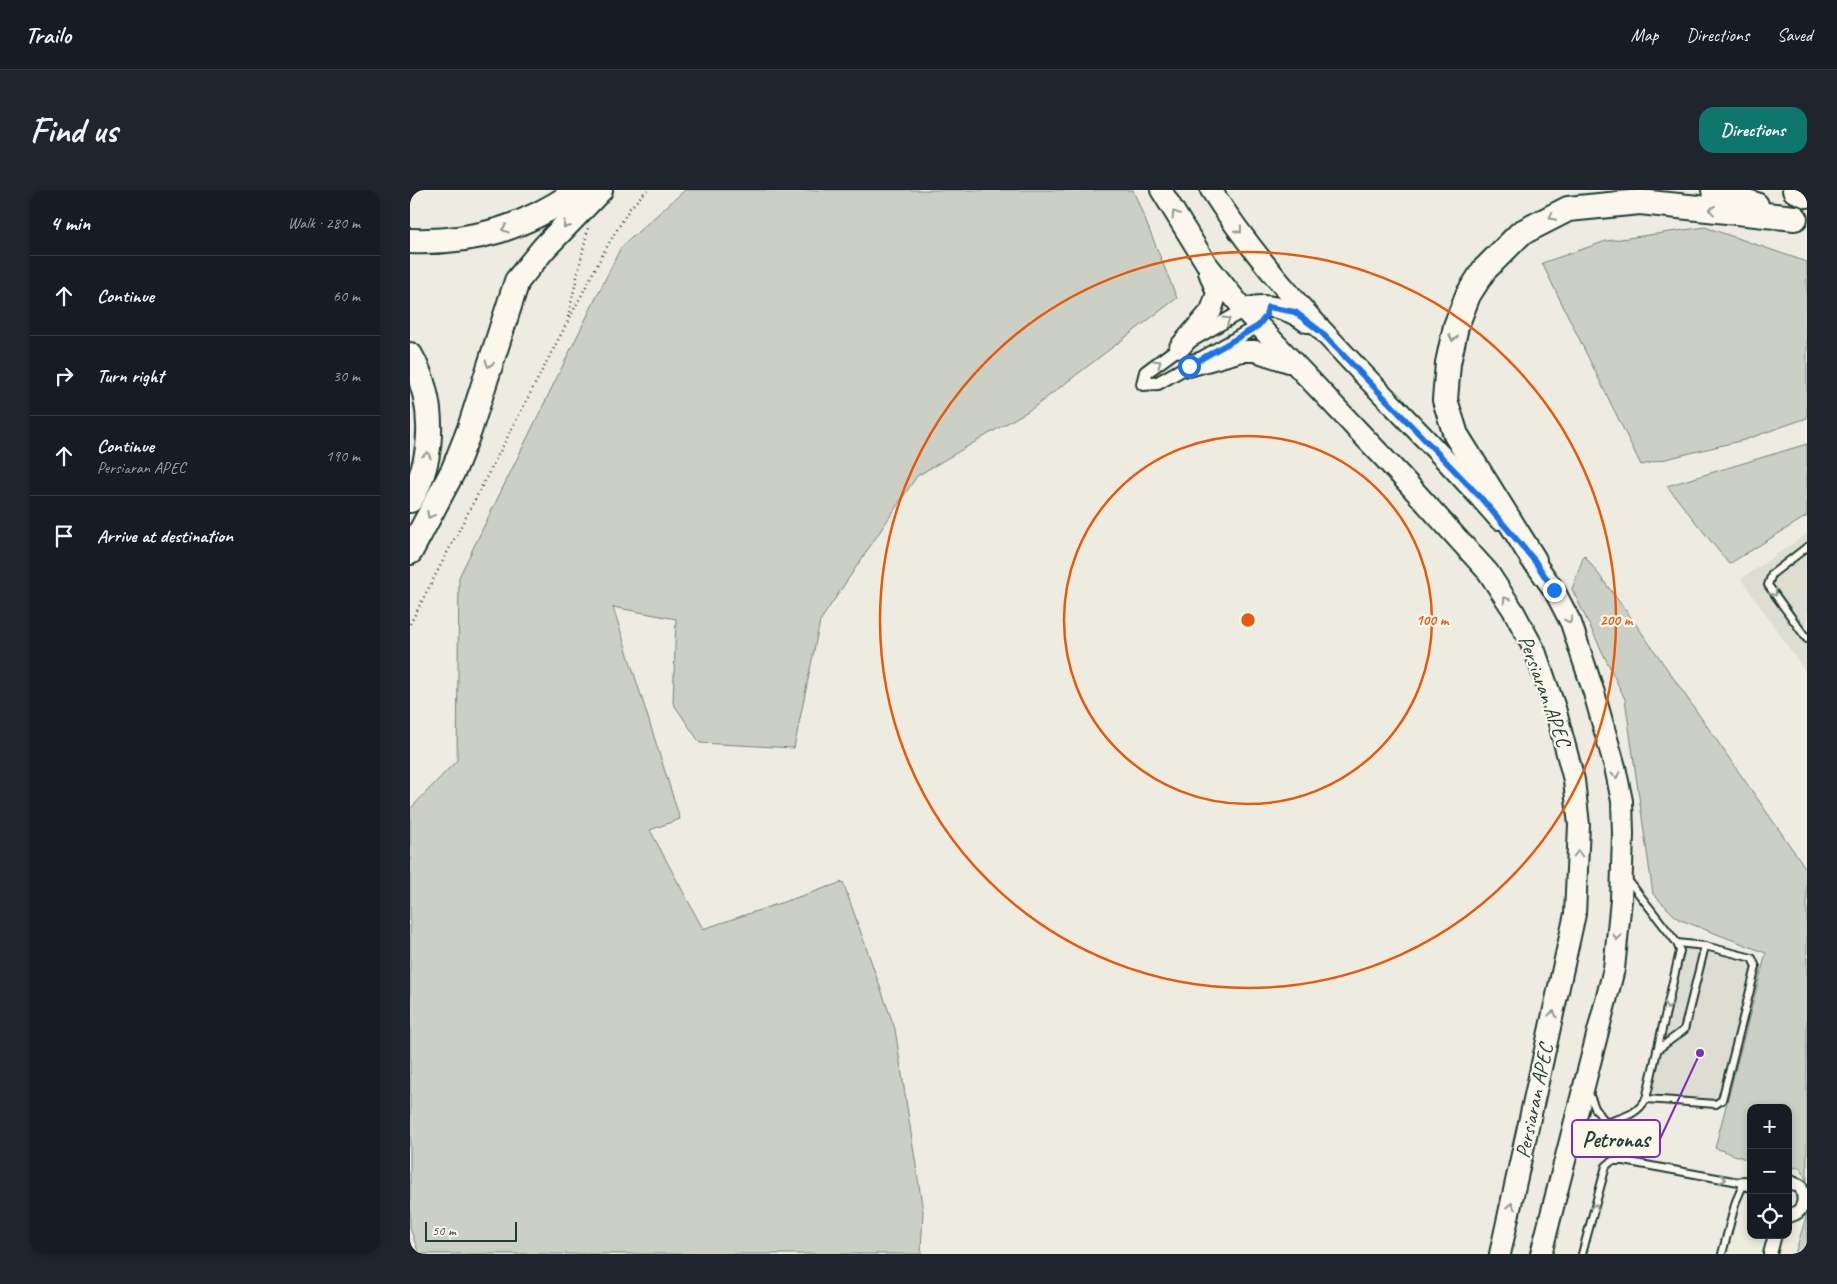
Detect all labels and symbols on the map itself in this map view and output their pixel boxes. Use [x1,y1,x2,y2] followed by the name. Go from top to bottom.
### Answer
[1708,205,1716,216] one-way arrow
[1171,211,1181,220] one-way arrow
[1548,211,1557,221] one-way arrow
[563,219,572,228] one-way arrow
[501,223,510,233] one-way arrow
[1233,224,1242,234] one-way arrow
[1222,316,1231,326] one-way arrow
[1448,333,1459,342] one-way arrow
[1178,355,1201,378] route start
[485,360,495,368] one-way arrow
[1152,360,1162,369] one-way arrow
[422,451,432,460] one-way arrow
[426,509,436,518] one-way arrow
[1543,579,1566,602] route end
[1768,587,1777,597] one-way arrow
[1503,596,1512,605] one-way arrow
[1239,611,1257,629] centre of rings
[1416,611,1450,630] text: 100 m
[1600,611,1634,630] text: 200 m
[1562,615,1573,624] one-way arrow
[1513,632,1578,753] street label: Persiaran APEC
[1611,771,1621,780] one-way arrow
[1573,849,1583,857] one-way arrow
[1612,933,1623,941] one-way arrow
[1663,1002,1674,1011] one-way arrow
[1547,1009,1558,1018] one-way arrow
[1509,1039,1559,1161] street label: Persiaran APEC
[1572,1120,1660,1157] callout: Petronas
[1582,1126,1652,1154] text: Petronas
[1718,1173,1727,1184] one-way arrow
[1505,1202,1516,1211] one-way arrow
[1589,1203,1599,1212] one-way arrow
[425,1219,518,1242] scale bar

